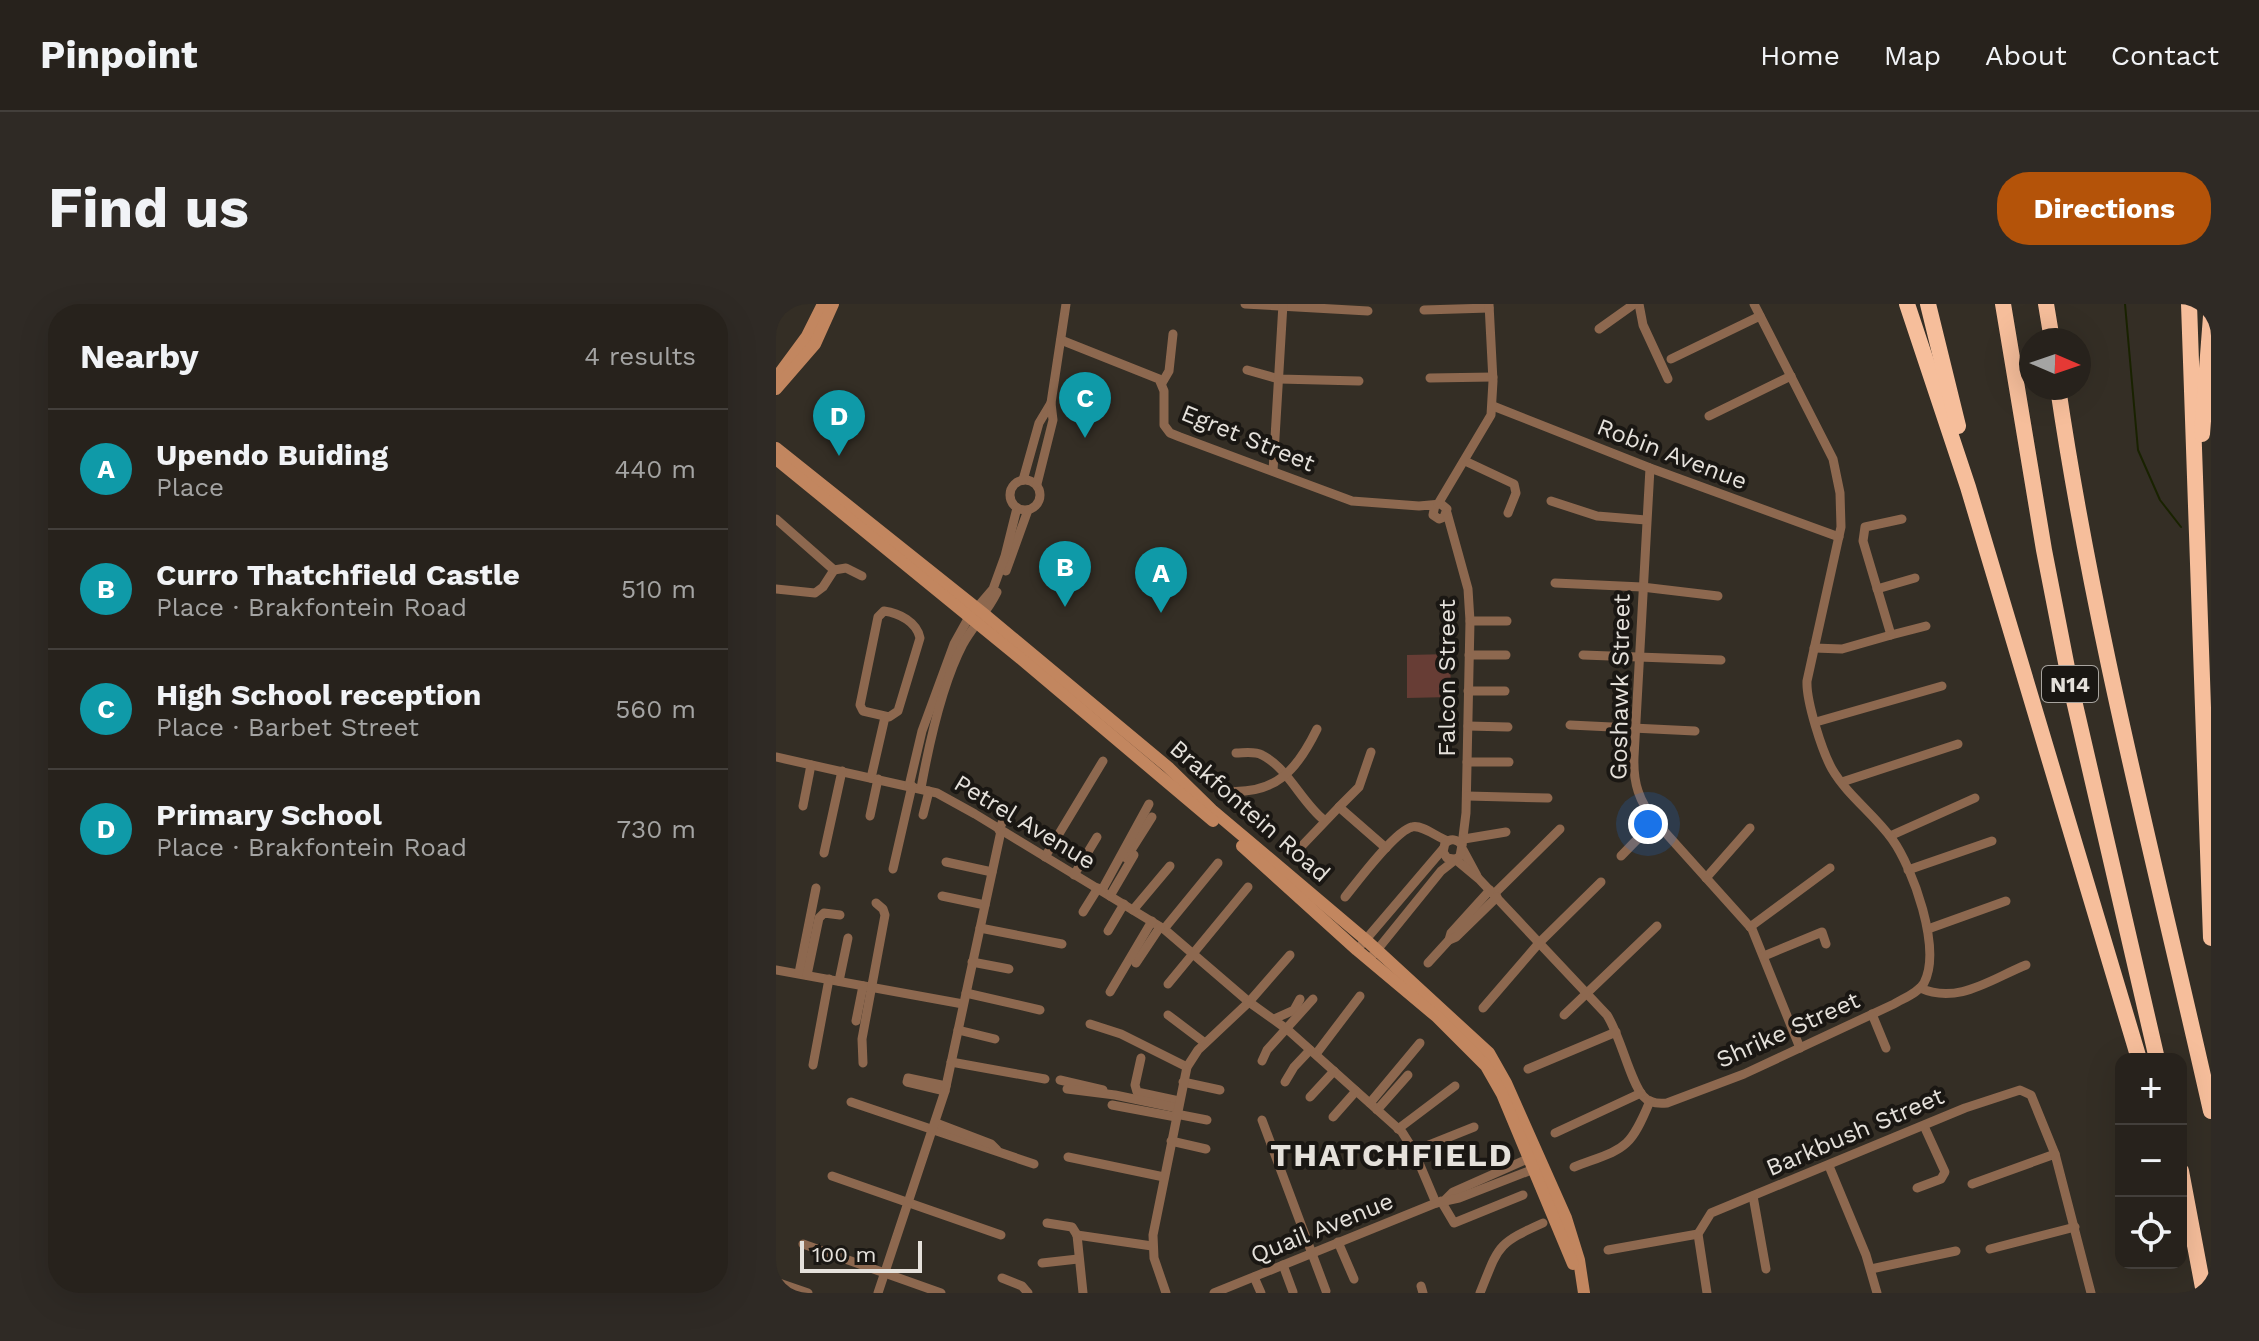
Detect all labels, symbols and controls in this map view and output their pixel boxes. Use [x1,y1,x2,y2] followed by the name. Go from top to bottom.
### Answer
[40,33,198,77] text: Pinpoint
[1760,39,1840,72] text: Home
[1884,39,1941,72] text: Map
[1985,39,2067,72] text: About
[2111,39,2219,72] text: Contact
[1997,172,2211,245] button: Directions
[48,175,249,241] text: Find us
[2019,328,2091,400] north arrow
[80,336,199,376] text: Nearby
[584,341,696,371] text: 4 results
[1059,372,1111,438] pin: C
[813,390,865,456] pin: D
[1177,399,1319,477] street label: Egret Street
[1593,413,1751,495] street label: Robin Avenue
[156,437,388,472] text: Upendo Buiding
[97,454,115,484] text: A
[614,454,696,484] text: 440 m
[156,472,224,502] text: Place
[1039,541,1091,607] pin: B
[1135,547,1187,613] pin: A
[156,557,520,592] text: Curro Thatchfield Castle
[97,574,115,604] text: B
[621,574,696,604] text: 510 m
[156,592,467,622] text: Place · Brakfontein Road
[1604,594,1636,780] street label: Goshawk Street
[1433,599,1461,757] street label: Falcon Street
[2042,666,2098,702] road number: N14
[156,677,481,712] text: High School reception
[97,694,115,724] text: C
[615,694,696,724] text: 560 m
[156,712,419,742] text: Place · Barbet Street
[1164,734,1336,888] street label: Brakfontein Road
[949,769,1101,875] street label: Petrel Avenue
[156,797,382,832] text: Primary School
[1628,804,1668,844] your location
[97,814,115,844] text: D
[616,814,696,844] text: 730 m
[156,832,467,862] text: Place · Brakfontein Road
[1712,986,1864,1074] street label: Shrike Street
[2115,1053,2187,1269] map controls
[2115,1053,2187,1125] button: +
[1762,1082,1948,1182] street label: Barkbush Street
[2115,1125,2187,1197] button: −
[1270,1136,1514,1174] district label: THATCHFIELD
[1247,1187,1397,1269] street label: Quail Avenue
[2115,1197,2187,1269] button: locate
[800,1237,922,1273] scale bar
[812,1242,876,1267] text: 100 m

